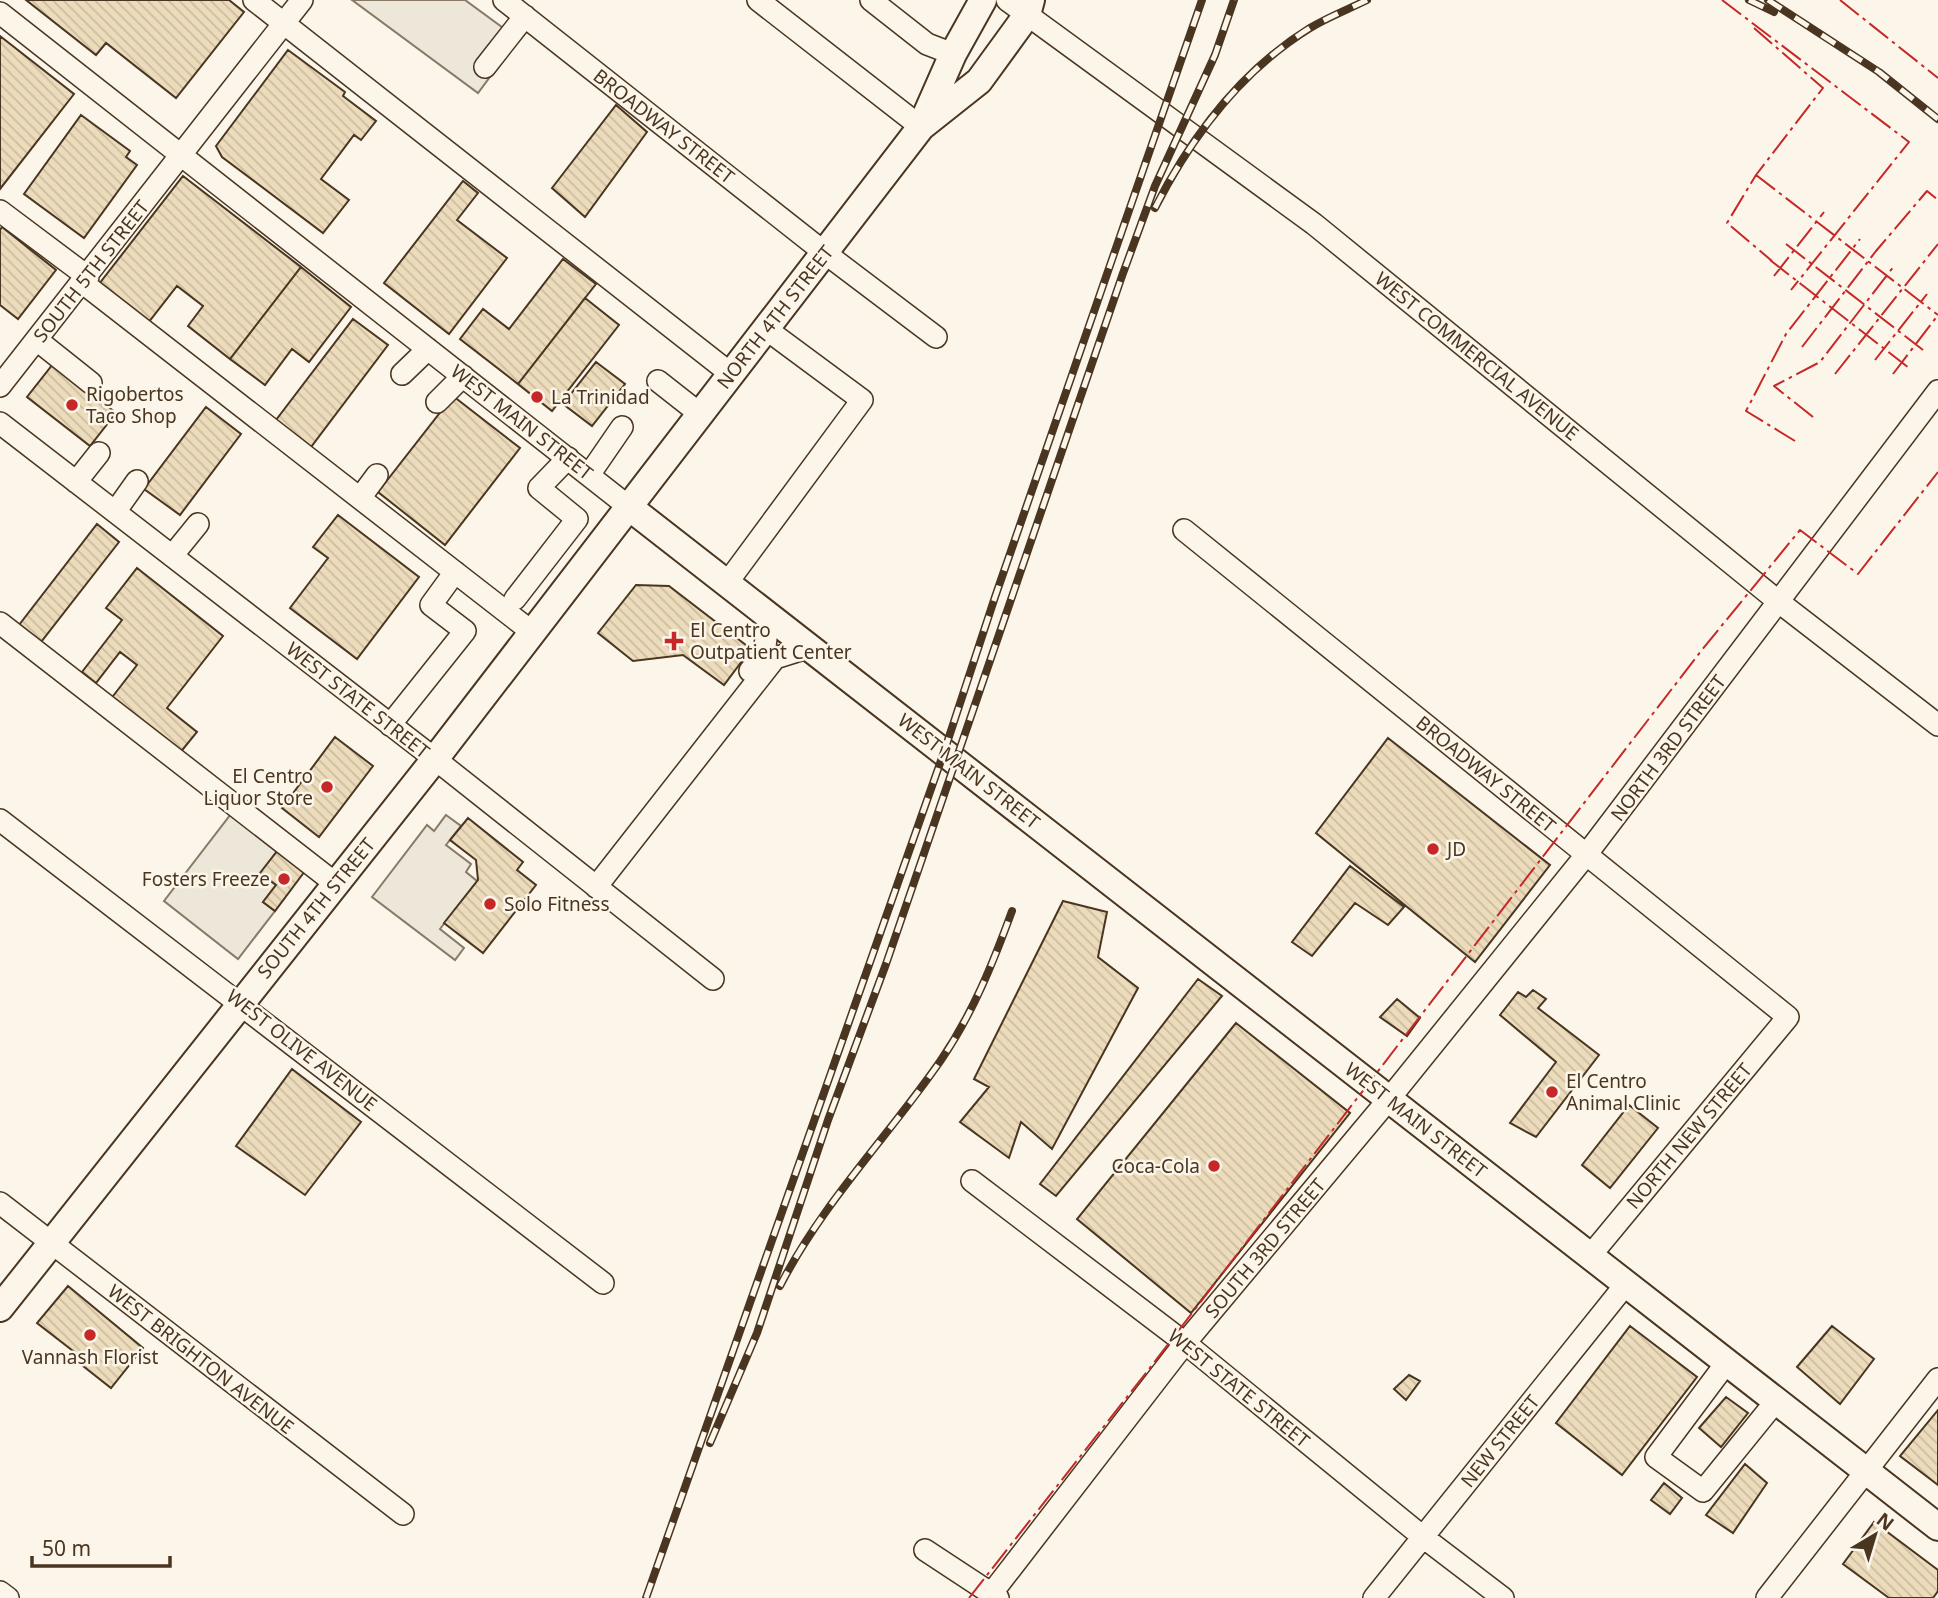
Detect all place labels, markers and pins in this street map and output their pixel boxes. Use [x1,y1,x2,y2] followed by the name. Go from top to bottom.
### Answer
[86,381,184,429] place label: Rigobertos Taco Shop
[551,384,650,410] place label: La Trinidad
[529,389,545,405] marker: La Trinidad
[64,397,80,413] marker: Rigobertos Taco Shop
[690,617,852,665] place label: El Centro Outpatient Center
[664,631,684,651] marker: El Centro Outpatient Center
[203,763,313,811] place label: El Centro Liquor Store
[319,779,335,795] marker: El Centro Liquor Store
[1445,836,1466,862] place label: JD
[1425,841,1441,857] marker: JD
[142,866,270,892] place label: Fosters Freeze
[276,871,292,887] marker: Fosters Freeze
[504,891,610,917] place label: Solo Fitness
[482,896,498,912] marker: Solo Fitness
[1566,1068,1681,1116] place label: El Centro Animal Clinic
[1544,1084,1560,1100] marker: El Centro Animal Clinic
[1112,1153,1200,1179] place label: Coca-Cola
[1206,1158,1222,1174] marker: Coca-Cola
[82,1327,98,1343] marker: Vannash Florist
[22,1344,158,1370] place label: Vannash Florist

